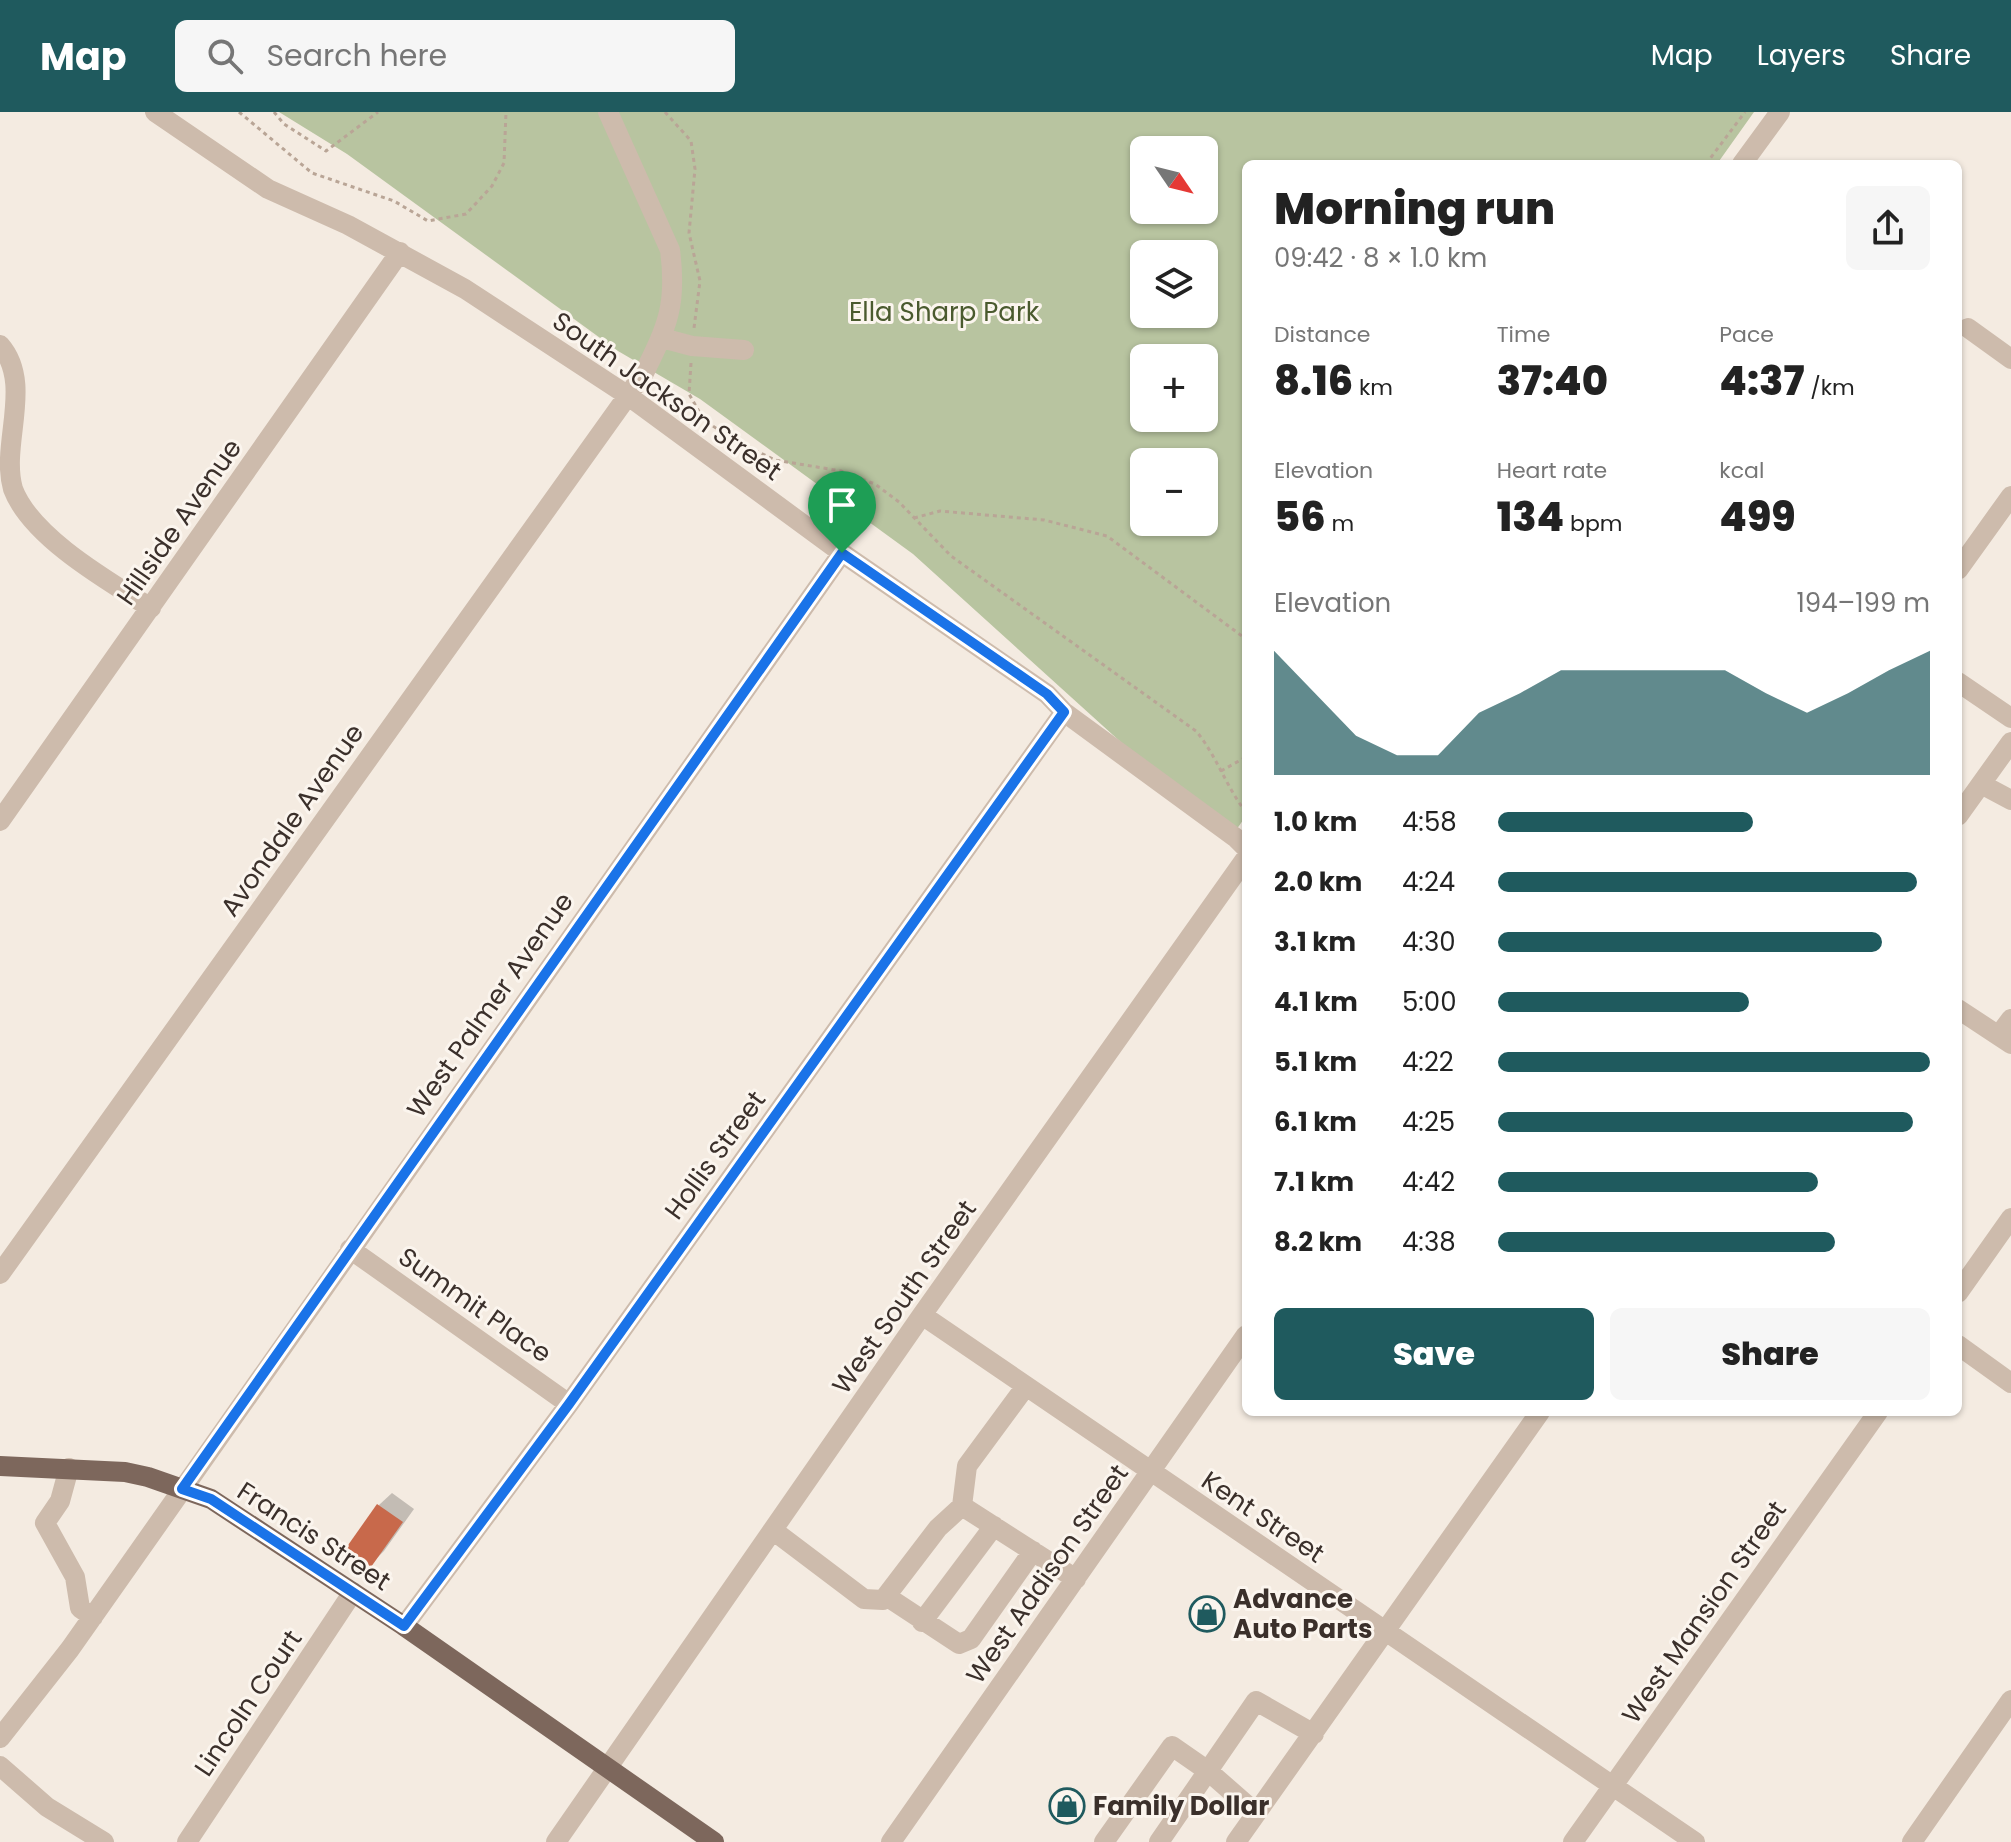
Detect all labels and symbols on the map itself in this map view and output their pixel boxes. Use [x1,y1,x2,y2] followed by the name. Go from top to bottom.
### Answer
[1130,136,1218,224] north arrow
[849,294,1040,330] park label: Ella Sharp Park
[545,303,789,489] street label: South Jackson Street
[108,432,250,612] street label: Hillside Avenue
[808,471,876,553] pin
[212,716,372,924] street label: Avondale Avenue
[398,885,582,1125] street label: West Palmer Avenue
[656,1084,774,1226] street label: Hollis Street
[824,1193,984,1401] street label: West South Street
[391,1239,559,1371] street label: Summit Place
[958,1457,1136,1691] street label: West Addison Street
[1195,1463,1331,1571] street label: Kent Street
[230,1473,398,1599] street label: Francis Street
[1613,1493,1795,1731] street label: West Mansion Street
[1233,1581,1372,1647] place label: Advance Auto Parts
[1188,1595,1226,1633] shop icon: Advance Auto Parts
[186,1623,310,1783] street label: Lincoln Court
[1048,1787,1086,1825] shop icon: Family Dollar
[1093,1788,1269,1824] place label: Family Dollar

